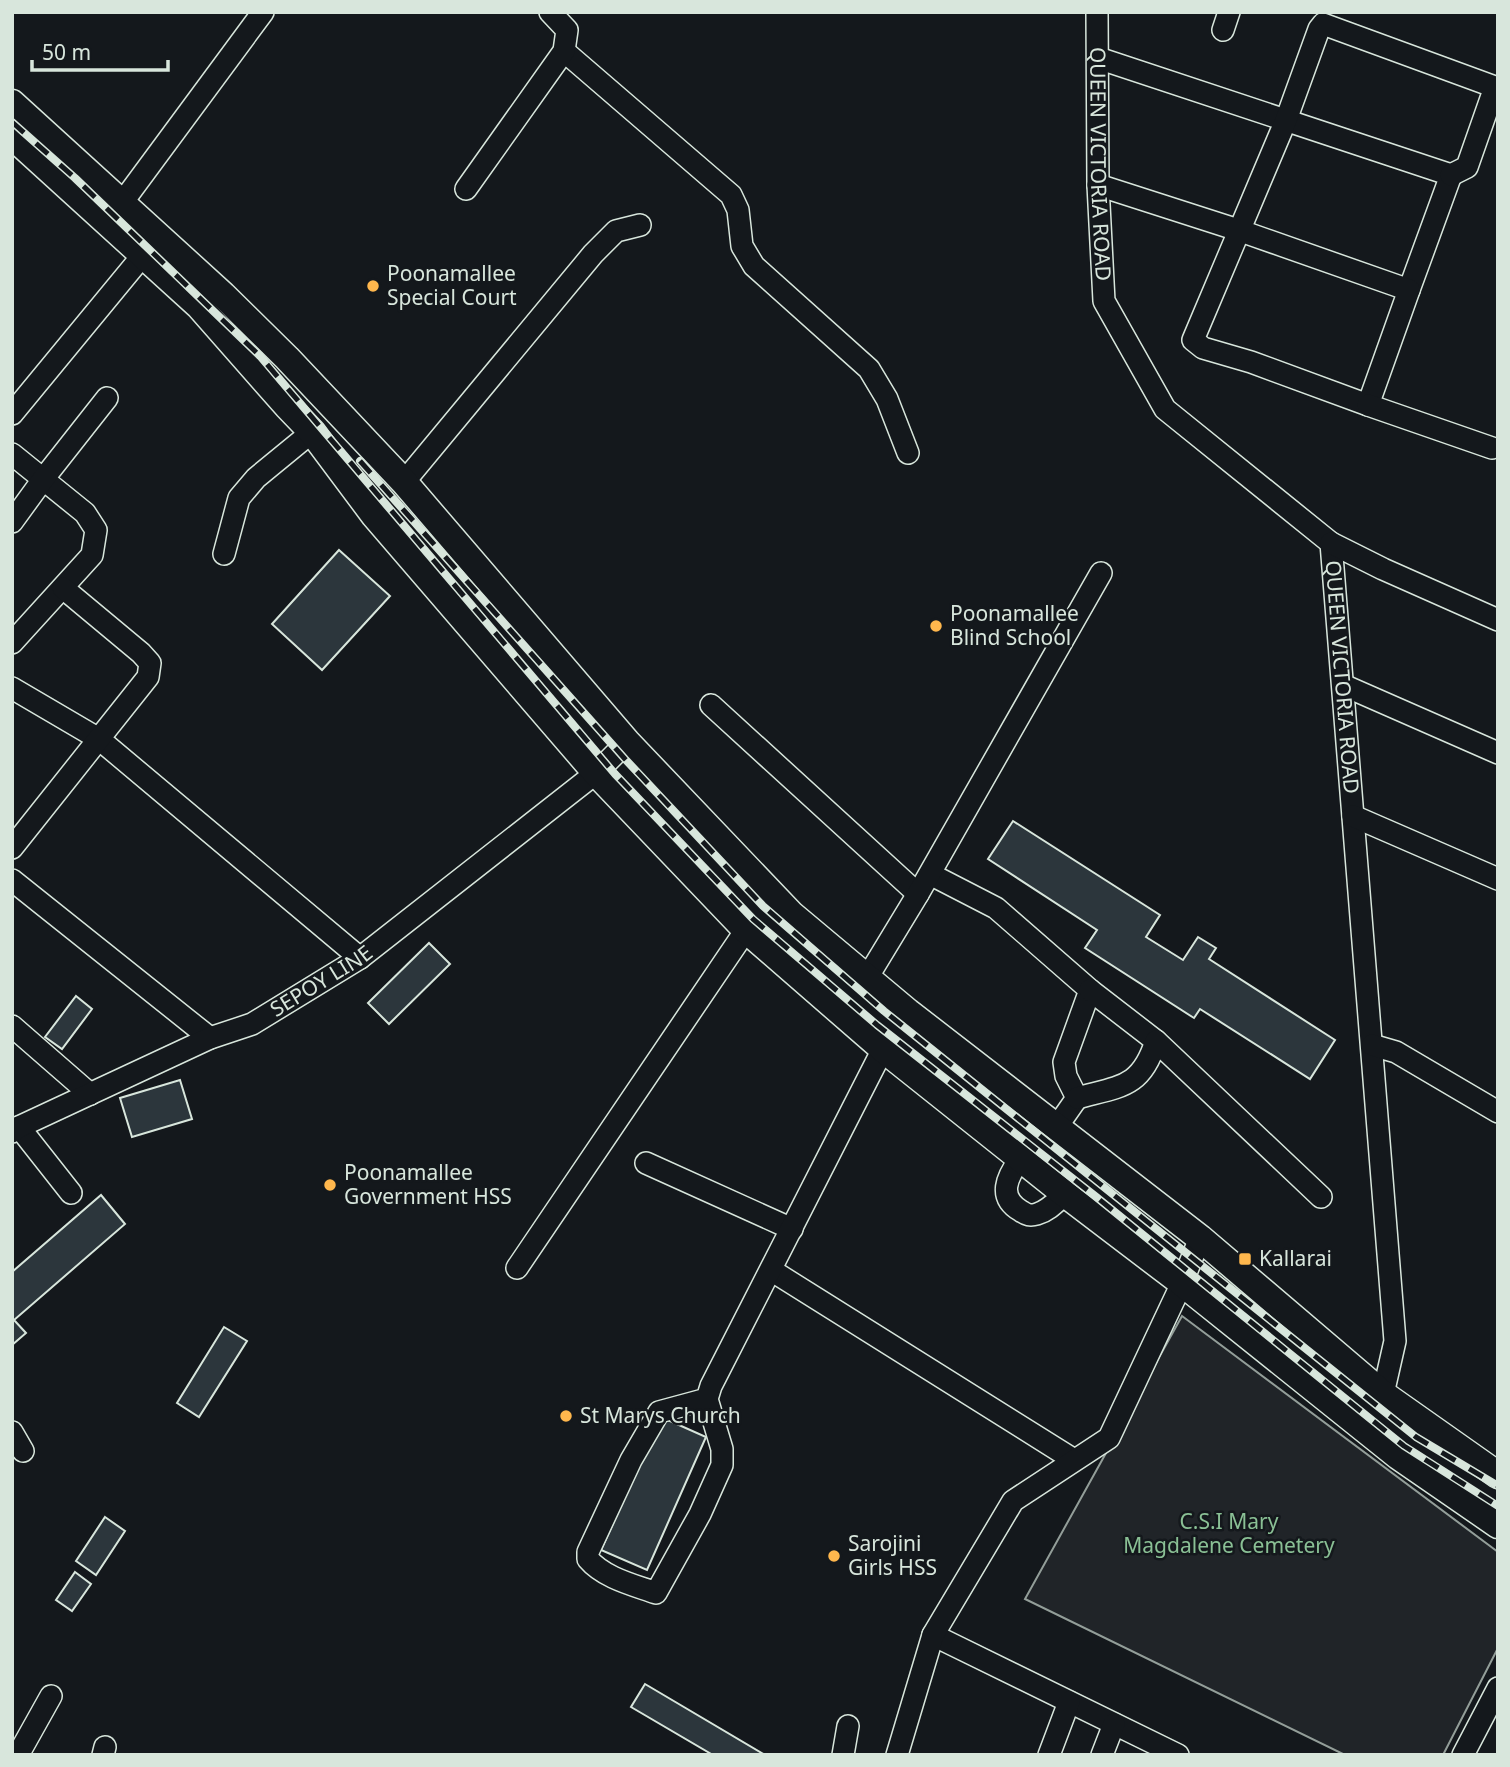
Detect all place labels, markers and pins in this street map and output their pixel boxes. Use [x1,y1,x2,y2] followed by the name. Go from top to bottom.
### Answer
[387,259,517,311] place label: Poonamallee Special Court
[365,278,381,294] marker: Poonamallee Special Court
[950,599,1079,651] place label: Poonamallee Blind School
[928,618,944,634] marker: Poonamallee Blind School
[344,1158,512,1210] place label: Poonamallee Government HSS
[322,1177,338,1193] marker: Poonamallee Government HSS
[1259,1244,1332,1272] place label: Kallarai
[1237,1251,1253,1267] marker: Kallarai
[580,1401,741,1429] place label: St Marys Church
[558,1408,574,1424] marker: St Marys Church
[848,1529,937,1581] place label: Sarojini Girls HSS
[826,1548,842,1564] marker: Sarojini Girls HSS

